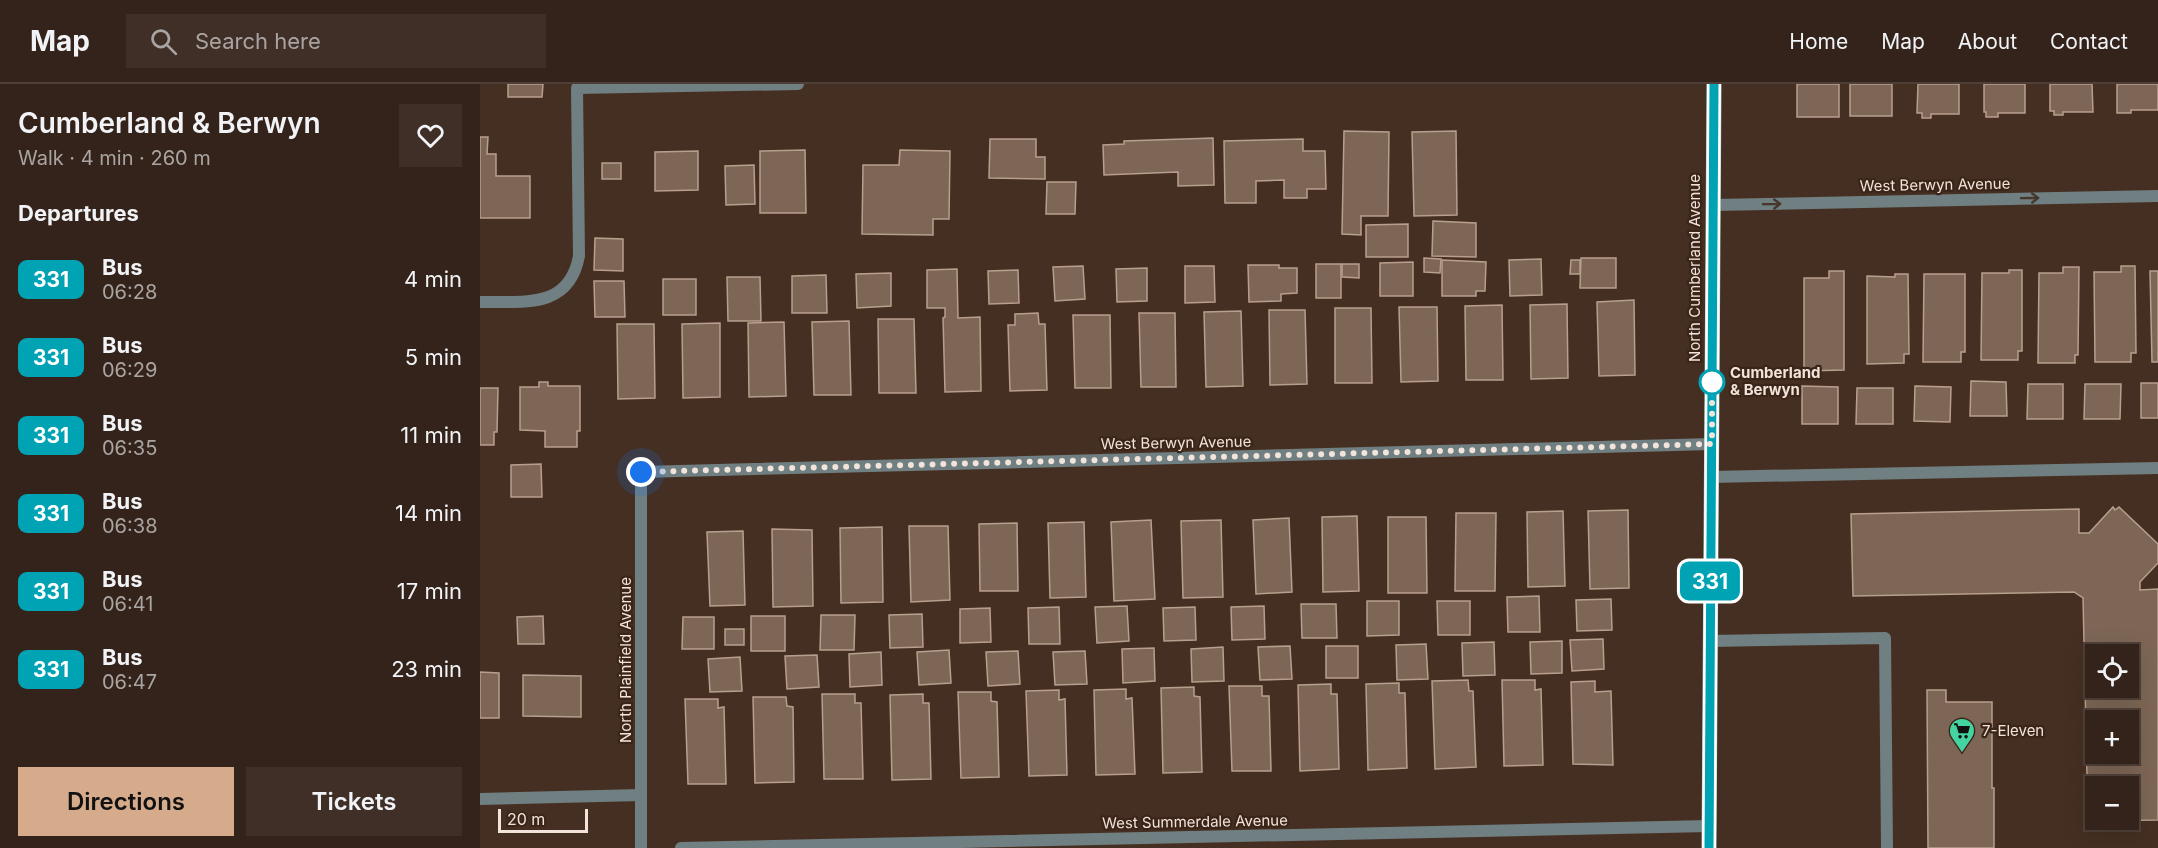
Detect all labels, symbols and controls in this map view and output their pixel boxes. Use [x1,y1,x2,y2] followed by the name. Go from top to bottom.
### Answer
[126,14,546,68] search box
[30,24,90,58] text: Map
[147,25,180,58] icon: search
[195,28,321,54] text: Search here
[1789,29,1848,54] text: Home
[1881,29,1925,54] text: Map
[1958,29,2017,54] text: About
[2050,29,2128,54] text: Contact
[399,104,462,167] button: heart
[18,106,321,140] text: Cumberland & Berwyn
[18,146,211,170] text: Walk · 4 min · 260 m
[1685,174,1704,362] street label: North Cumberland Avenue
[1860,174,2010,195] street label: West Berwyn Avenue
[2019,193,2039,204] one-way arrow
[1761,198,1781,210] one-way arrow
[18,200,139,226] text: Departures
[102,254,143,280] text: Bus
[404,266,462,292] text: 4 min
[33,267,69,292] text: 331
[102,280,157,304] text: 06:28
[102,332,143,358] text: Bus
[405,344,462,370] text: 5 min
[33,345,69,370] text: 331
[102,358,157,382] text: 06:29
[1730,363,1820,399] place label: Cumberland & Berwyn
[1699,369,1725,395] marker: Cumberland & Berwyn
[102,410,143,436] text: Bus
[400,422,462,448] text: 11 min
[33,423,69,448] text: 331
[1101,432,1251,453] street label: West Berwyn Avenue
[102,436,157,460] text: 06:35
[626,457,656,487] your location
[102,488,143,514] text: Bus
[395,500,462,526] text: 14 min
[33,501,69,526] text: 331
[102,514,158,538] text: 06:38
[1676,562,1744,600] line badge: 331
[102,566,143,592] text: Bus
[1692,569,1728,594] text: 331
[616,577,635,743] street label: North Plainfield Avenue
[397,578,462,604] text: 17 min
[33,579,69,604] text: 331
[102,592,153,616] text: 06:41
[102,644,143,670] text: Bus
[2085,644,2139,830] map controls
[2085,644,2139,698] button: locate
[391,656,462,682] text: 23 min
[33,657,69,682] text: 331
[102,670,157,694] text: 06:47
[2085,710,2139,764] button: +
[1947,716,1977,754] supermarket icon: 7-Eleven
[1982,721,2044,740] place label: 7-Eleven
[18,767,234,836] button: Directions
[246,767,462,836] button: Tickets
[2085,776,2139,830] button: −
[498,806,588,834] scale bar
[507,809,545,829] text: 20 m
[1102,810,1288,833] street label: West Summerdale Avenue

